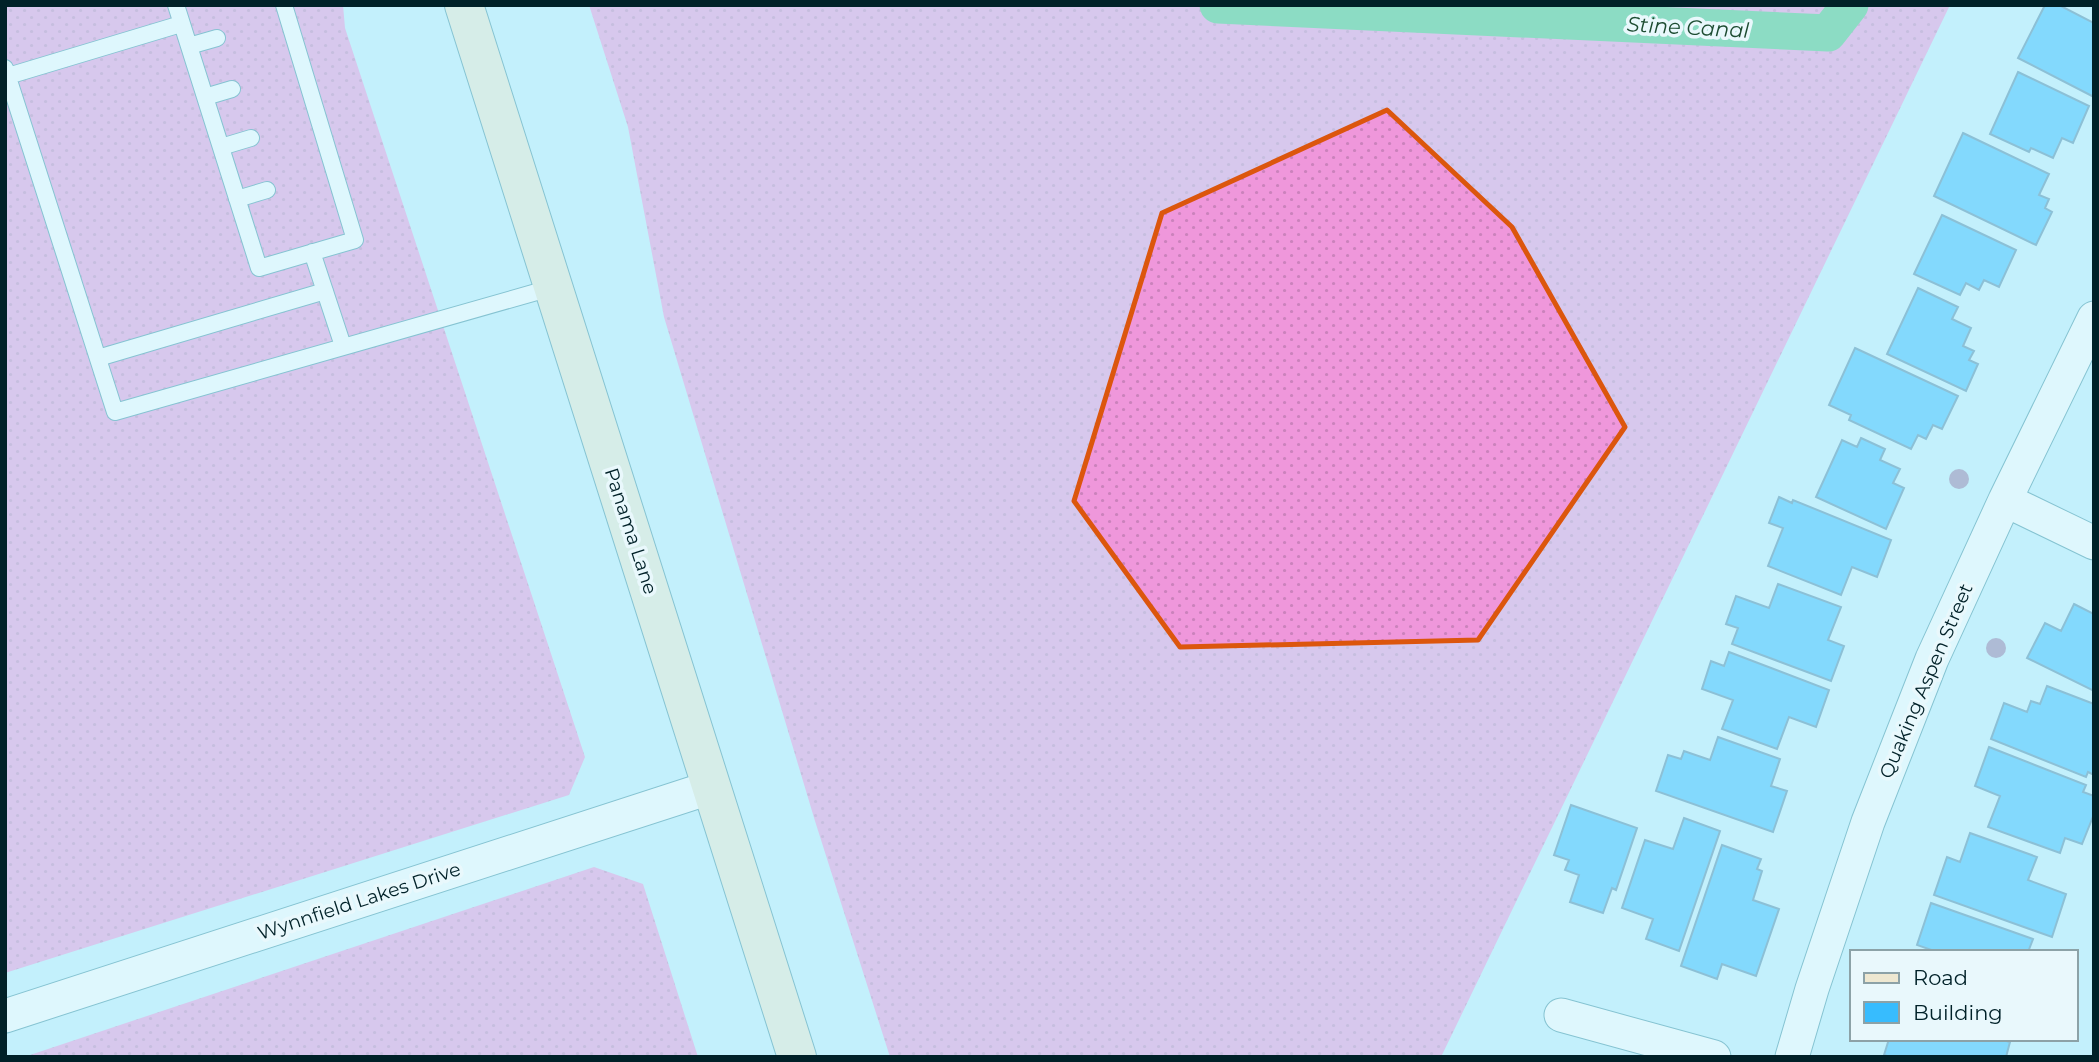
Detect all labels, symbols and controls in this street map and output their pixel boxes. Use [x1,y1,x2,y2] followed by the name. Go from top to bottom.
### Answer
[1626,11,1750,43] water label: Stine Canal
[600,465,662,597] street label: Panama Lane
[1874,580,1978,782] street label: Quaking Aspen Street
[255,857,463,945] street label: Wynnfield Lakes Drive
[1850,950,2078,1041] legend
[1913,965,1968,990] text: Road
[1913,1000,2003,1025] text: Building

